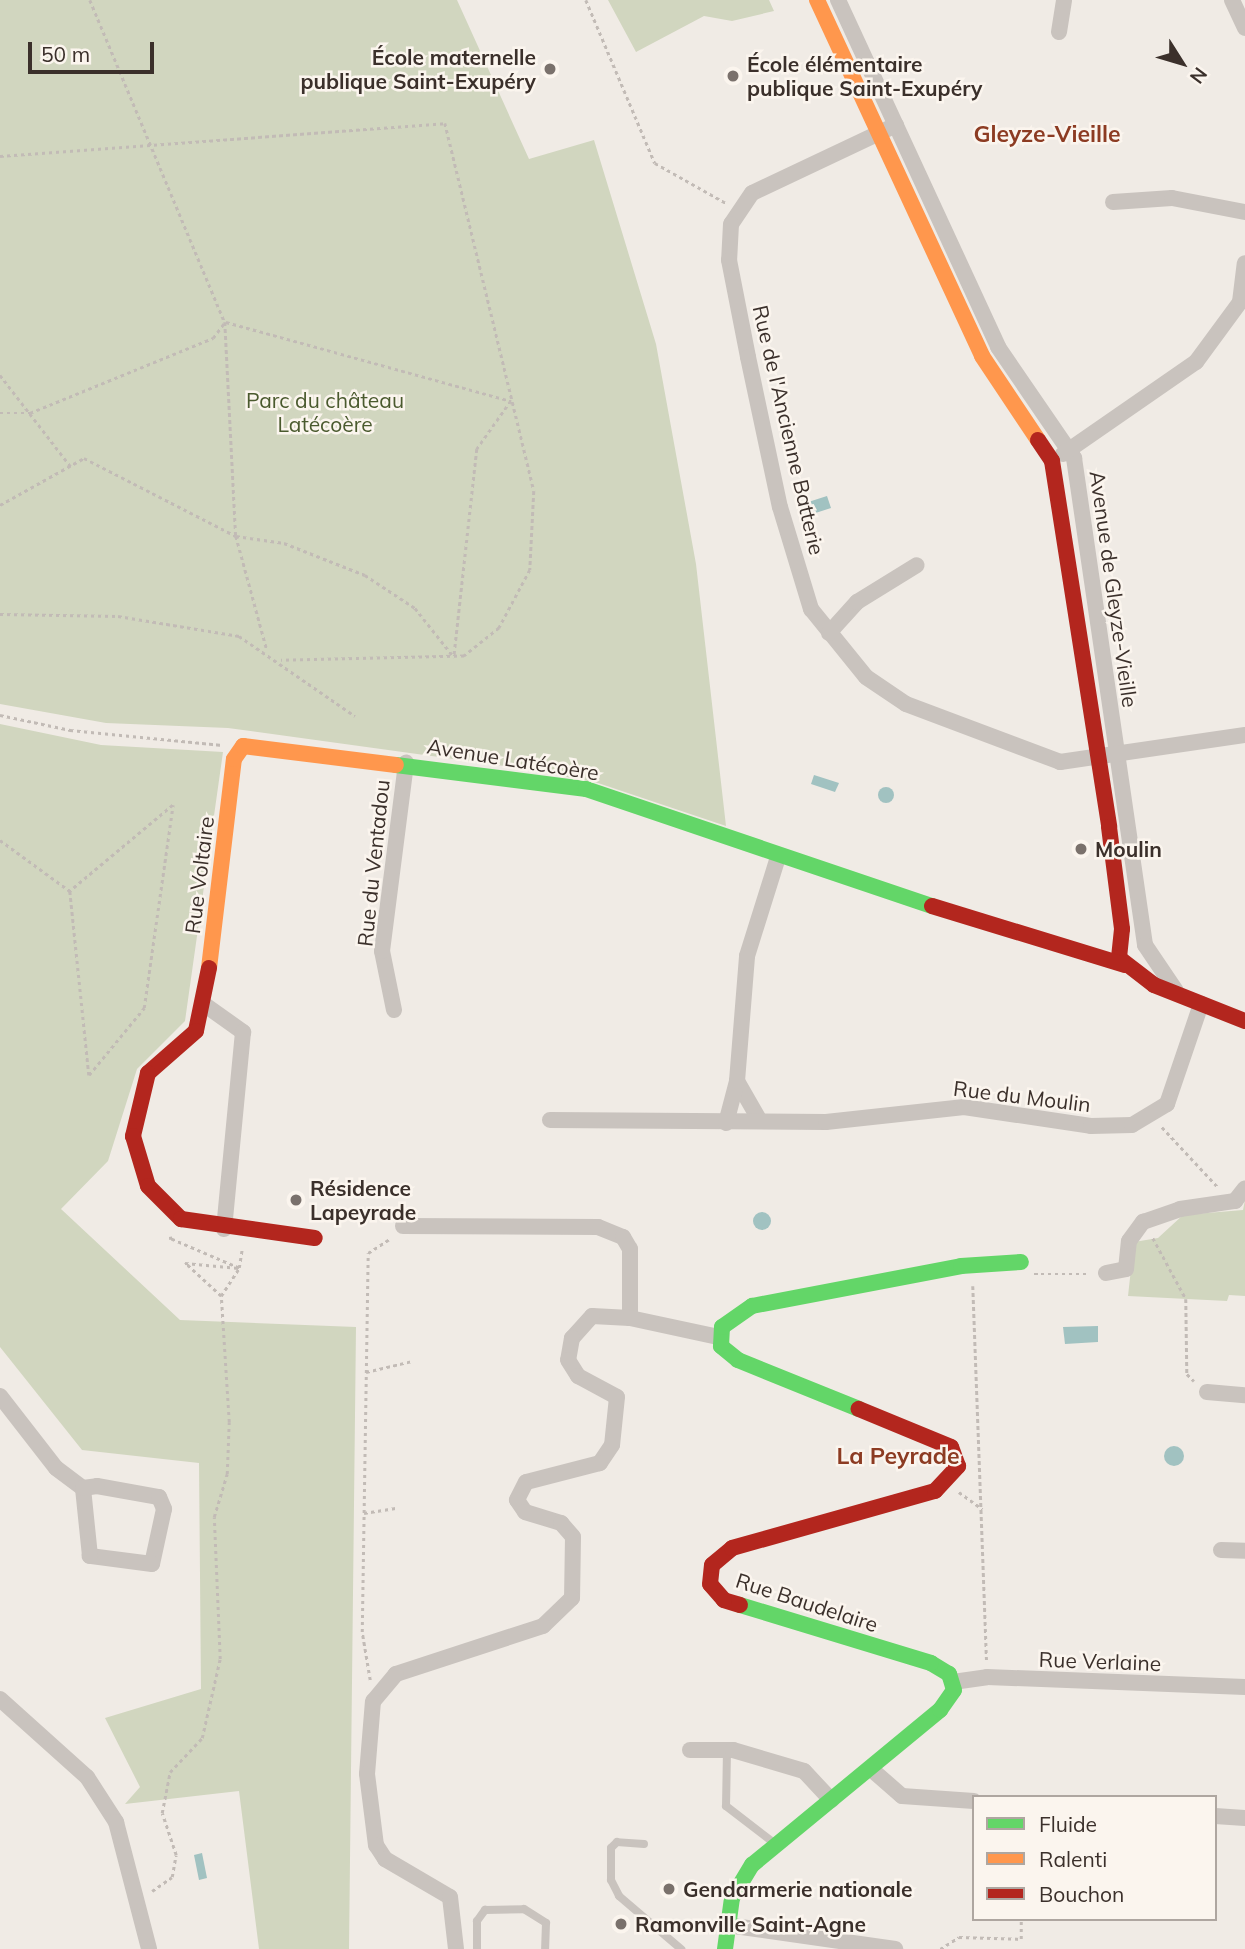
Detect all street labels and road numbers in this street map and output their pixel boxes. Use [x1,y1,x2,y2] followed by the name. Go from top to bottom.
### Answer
[748,303,830,557] street label: Rue de l'Ancienne Batterie
[1085,469,1143,709] street label: Avenue de Gleyze-Vieille
[425,733,601,785] street label: Avenue Latécoère
[352,778,394,948] street label: Rue du Ventadou
[179,815,219,935] street label: Rue Voltaire
[952,1075,1092,1117] street label: Rue du Moulin
[733,1567,881,1637] street label: Rue Baudelaire
[1038,1646,1162,1676] street label: Rue Verlaine

